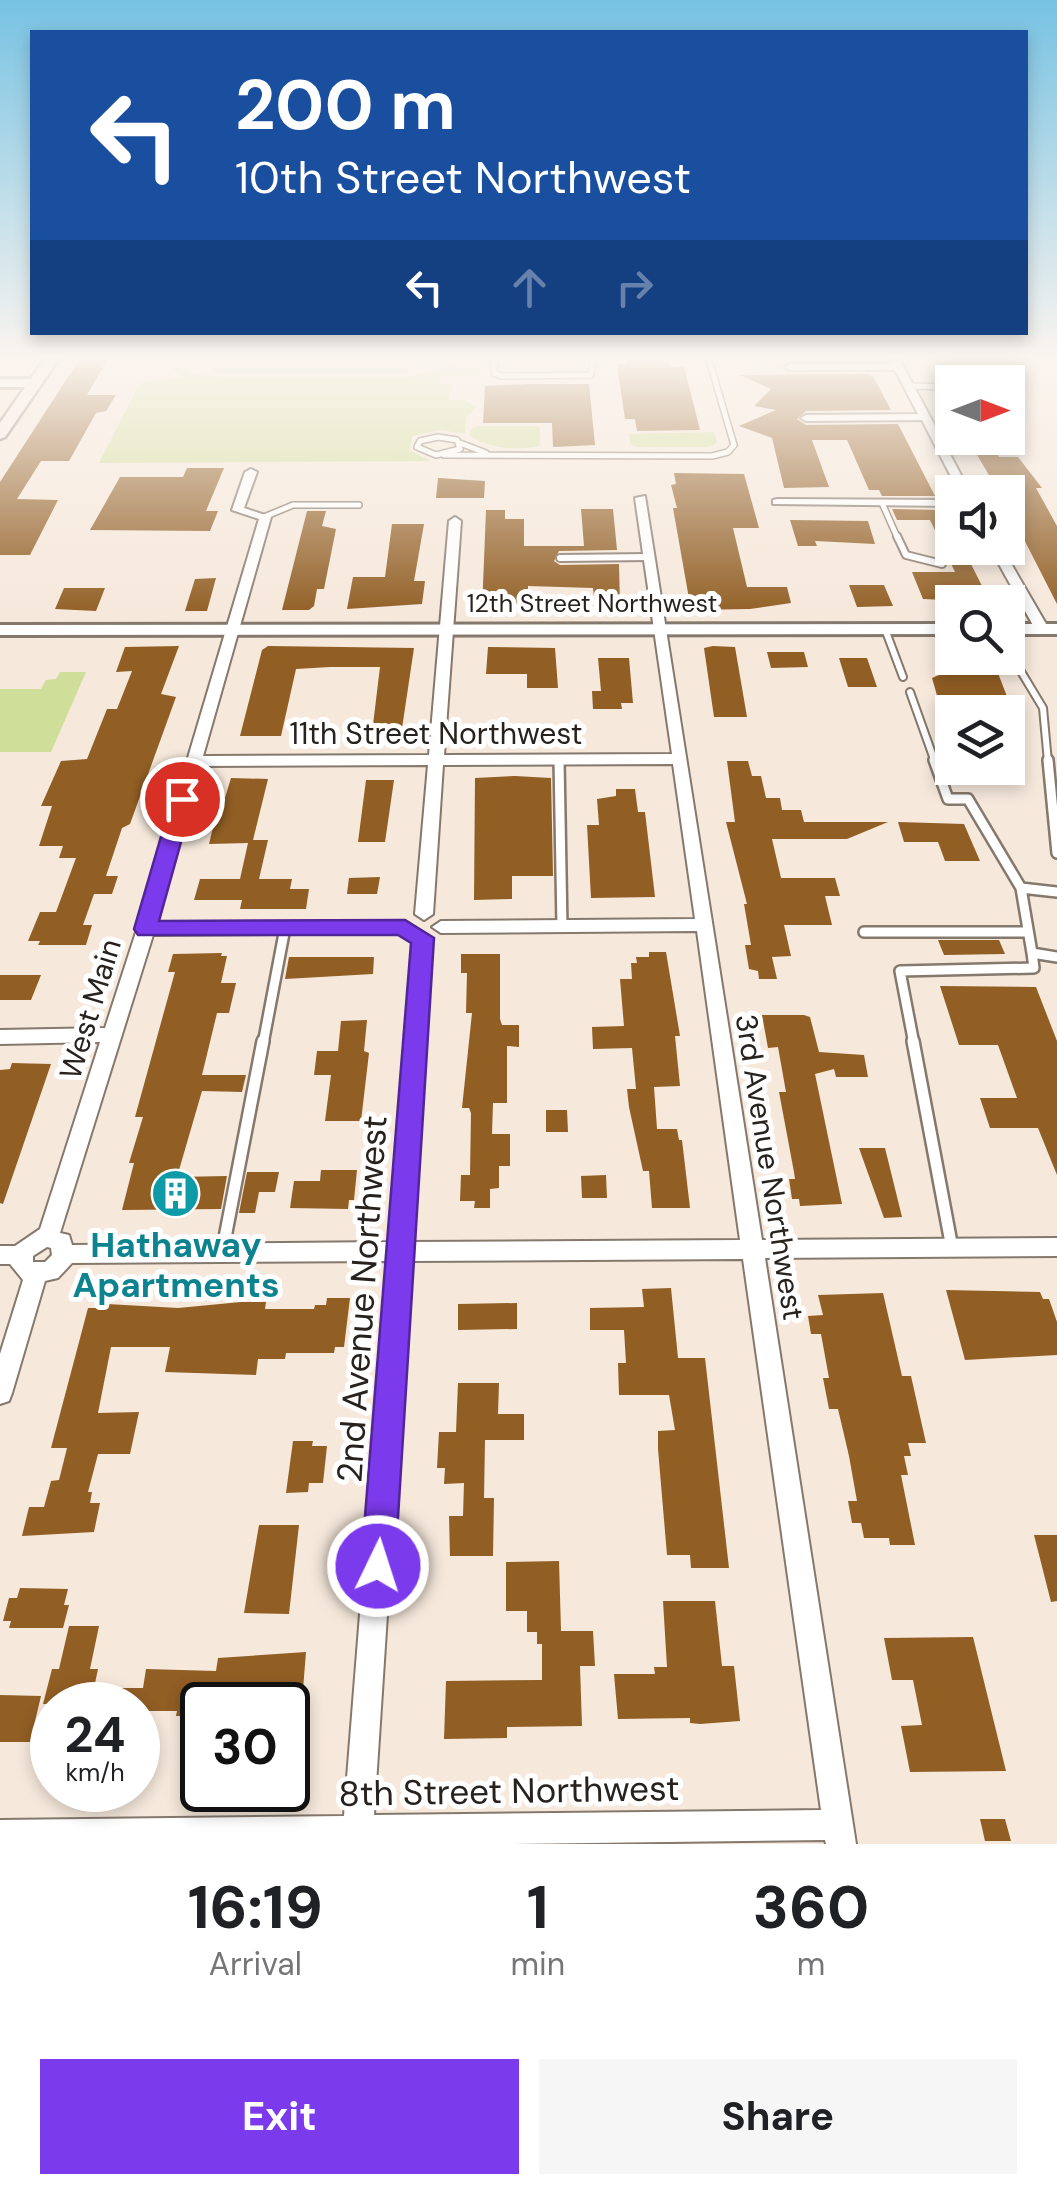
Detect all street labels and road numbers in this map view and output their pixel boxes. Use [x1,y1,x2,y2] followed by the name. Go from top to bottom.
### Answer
[467,587,717,620] street label: 12th Street Northwest
[290,714,582,753] street label: 11th Street Northwest
[50,934,130,1084] street label: West Main
[727,1011,813,1323] street label: 3rd Avenue Northwest
[326,1114,398,1484] street label: 2nd Avenue Northwest
[338,1765,680,1817] street label: 8th Street Northwest

